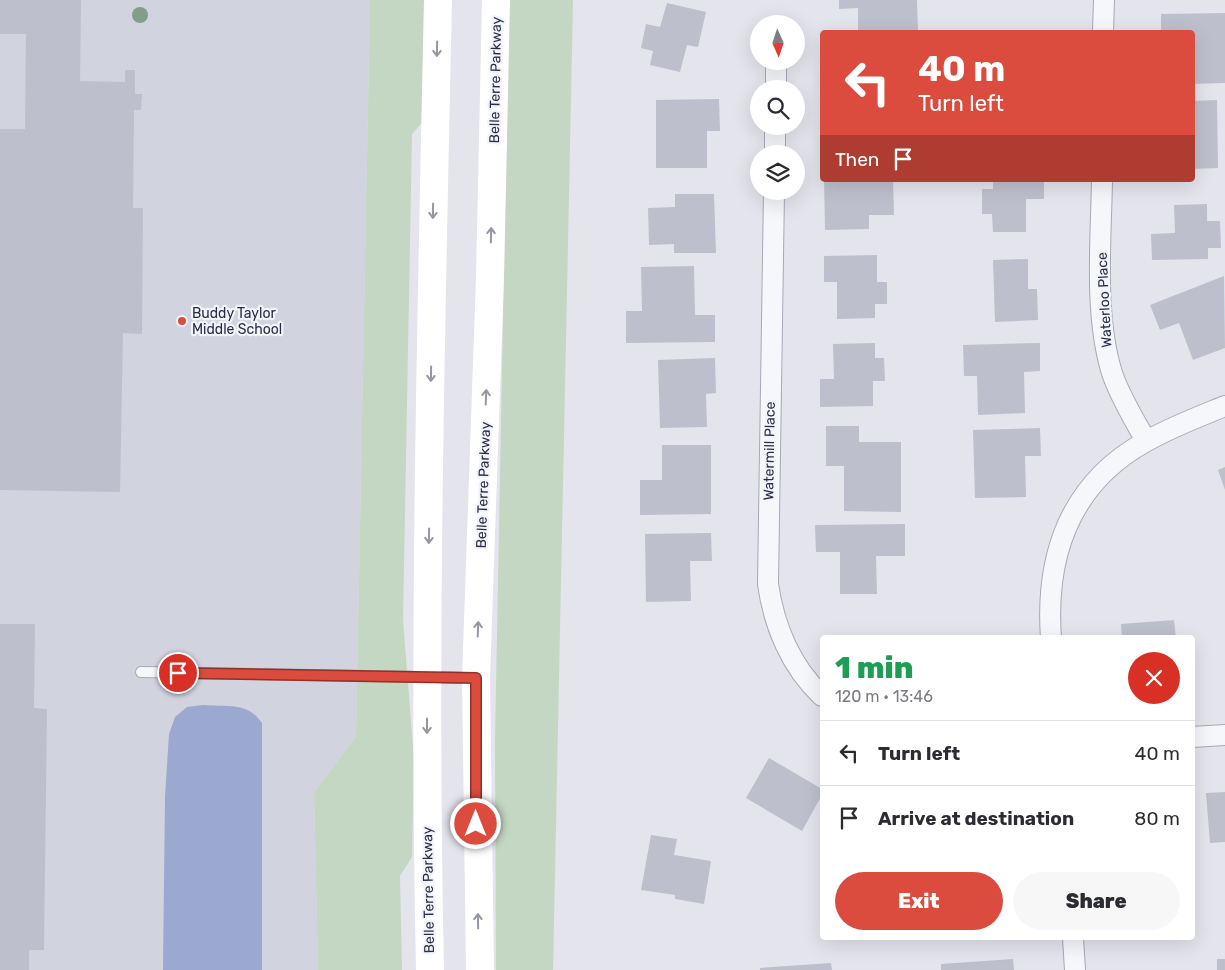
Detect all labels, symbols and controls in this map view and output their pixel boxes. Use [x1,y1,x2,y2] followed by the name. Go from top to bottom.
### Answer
[750,15,805,70] north arrow
[750,15,805,200] map controls
[486,16,505,144] street label: Belle Terre Parkway
[432,40,442,56] one-way arrow
[918,48,1005,90] text: 40 m
[835,50,900,115] icon: left
[750,80,805,135] button: search
[918,90,1004,117] text: Turn left
[750,145,805,200] button: layers
[889,145,917,173] icon: arrive
[835,148,879,171] text: Then
[429,203,438,219] one-way arrow
[487,227,496,243] one-way arrow
[1093,252,1115,348] street label: Waterloo Place
[192,305,282,338] place label: Buddy Taylor Middle School
[176,315,188,327] marker: Buddy Taylor Middle School
[426,365,436,381] one-way arrow
[482,389,491,405] one-way arrow
[760,401,779,501] street label: Watermill Place
[473,421,494,549] street label: Belle Terre Parkway
[424,528,434,544] one-way arrow
[473,622,483,638] one-way arrow
[835,650,913,686] text: 1 min
[157,652,199,694] pin
[1128,652,1180,704] button: close
[164,659,192,687] icon: arrive
[835,687,933,706] text: 120 m · 13:46
[422,717,432,733] one-way arrow
[835,739,863,767] icon: left
[878,742,960,765] text: Turn left
[1135,742,1180,765] text: 40 m
[449,797,501,849] position arrow
[835,804,863,832] icon: arrive
[878,807,1074,830] text: Arrive at destination
[1134,807,1180,830] text: 80 m
[419,826,438,953] street label: Belle Terre Parkway
[835,872,1003,930] button: Exit
[1013,872,1180,930] button: Share
[474,914,483,930] one-way arrow

